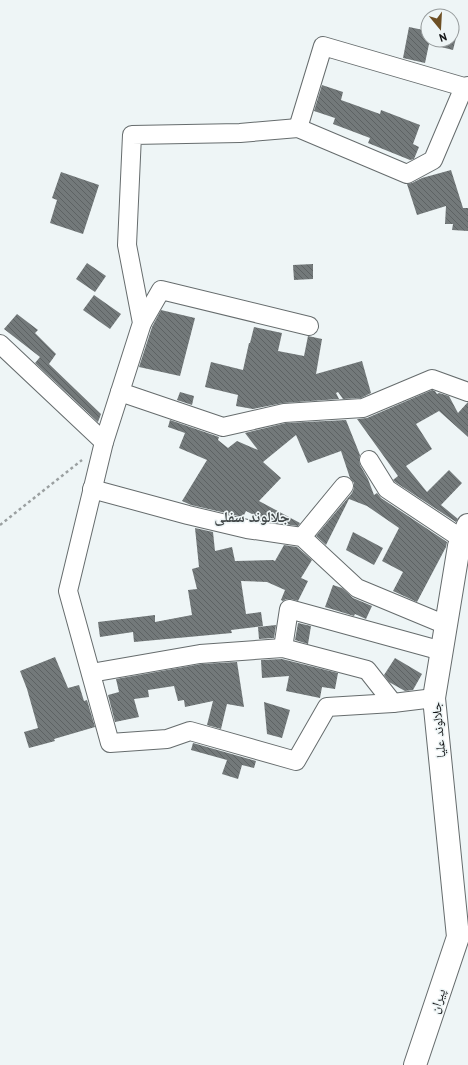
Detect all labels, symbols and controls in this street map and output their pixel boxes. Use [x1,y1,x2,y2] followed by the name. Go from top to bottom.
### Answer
[420,8,460,48] north arrow
[437,30,449,45] text: N
[214,507,290,526] district label: جلالوند سفلی
[428,701,449,759] street label: جلالوند علیا
[426,986,450,1016] street label: پیران

